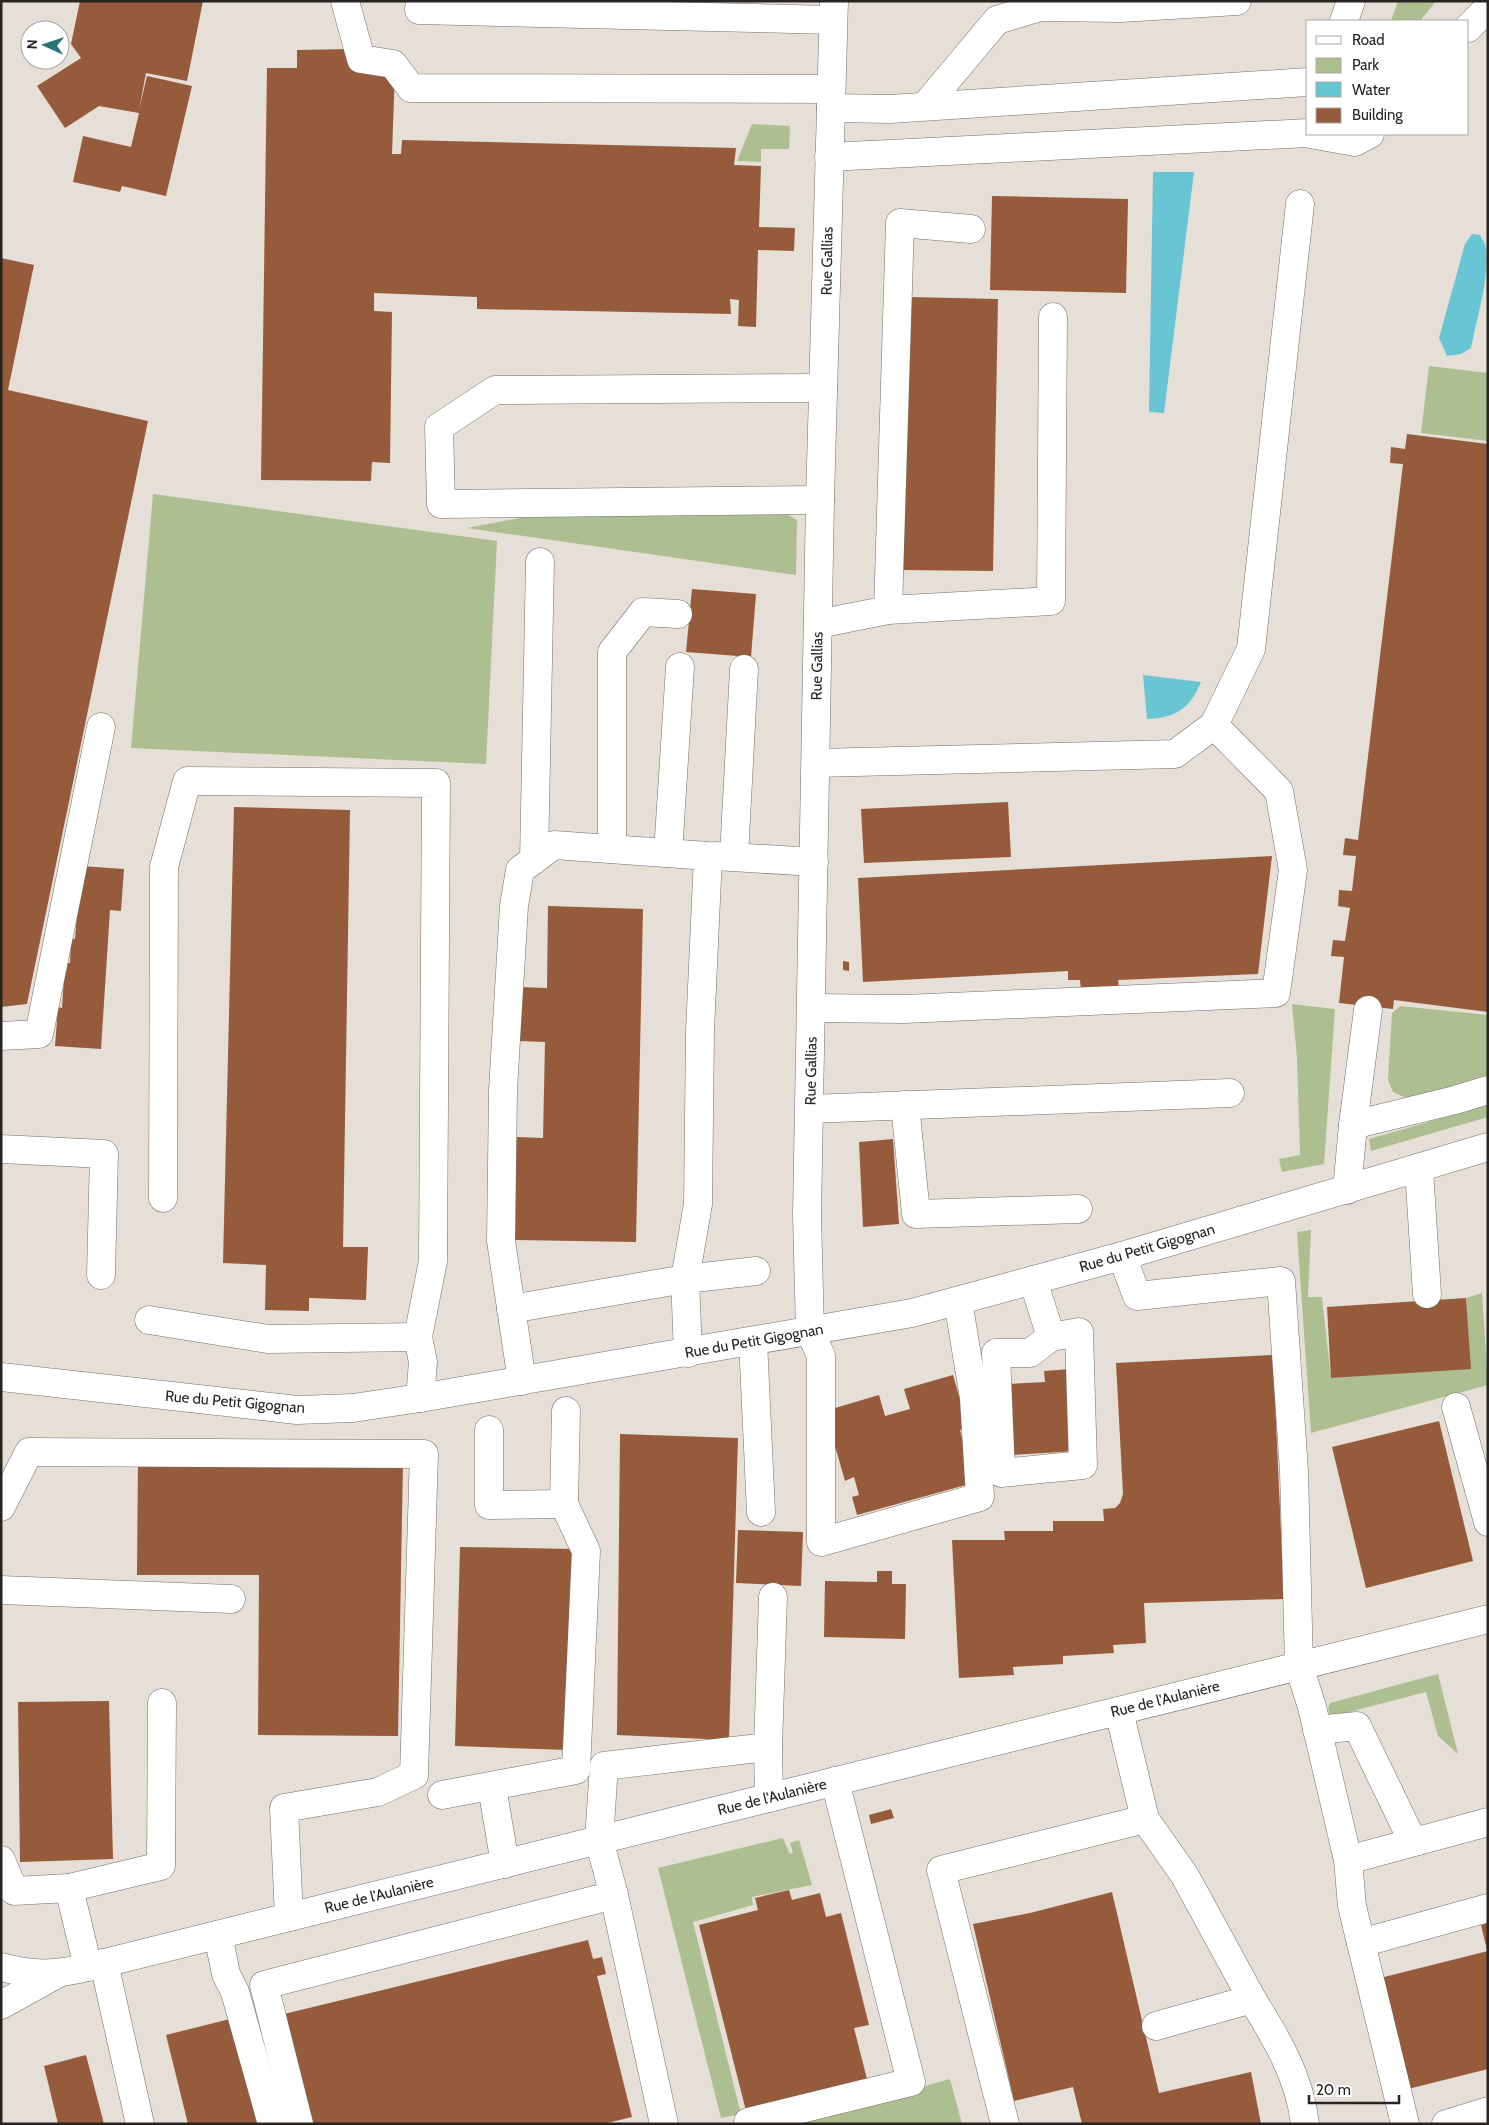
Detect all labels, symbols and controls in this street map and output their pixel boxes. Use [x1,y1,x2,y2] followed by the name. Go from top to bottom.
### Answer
[20,20,70,70] north arrow
[1306,20,1469,135] legend
[1352,31,1385,49] text: Road
[23,39,41,50] text: N
[1352,56,1379,74] text: Park
[1352,81,1390,99] text: Water
[1352,106,1403,124] text: Building
[817,226,837,296] street label: Rue Gallias
[807,631,827,701] street label: Rue Gallias
[801,1036,821,1106] street label: Rue Gallias
[1077,1220,1217,1276] street label: Rue du Petit Gigognan
[683,1320,825,1362] street label: Rue du Petit Gigognan
[164,1387,306,1417] street label: Rue du Petit Gigognan
[1109,1677,1222,1721] street label: Rue de l'Aulanière
[716,1775,829,1819] street label: Rue de l'Aulanière
[323,1873,436,1917] street label: Rue de l'Aulanière
[1309,2072,1399,2104] scale bar
[1316,2081,1351,2099] text: 20 m

